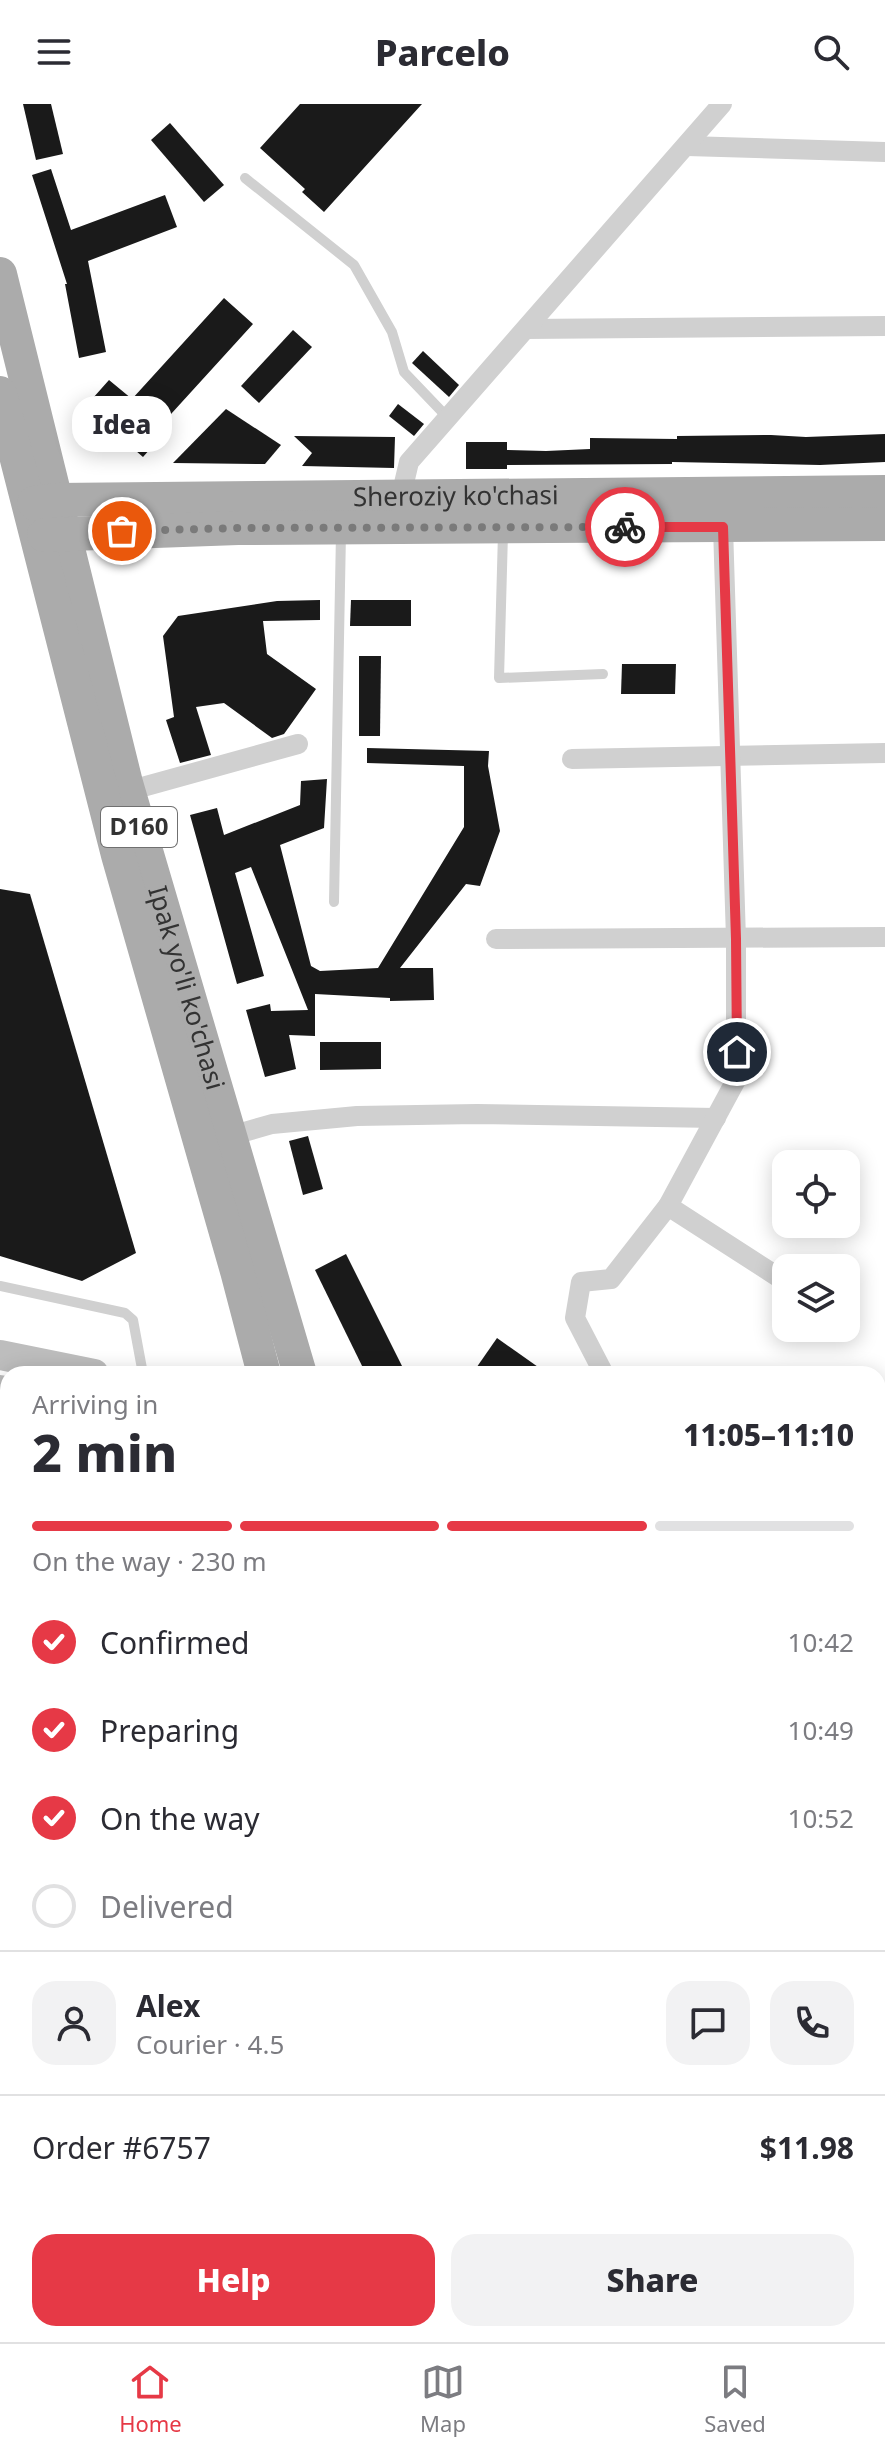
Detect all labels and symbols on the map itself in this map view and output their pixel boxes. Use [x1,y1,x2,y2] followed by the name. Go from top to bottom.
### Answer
[72,395,172,451] callout: Idea
[353,476,559,514] street label: Sheroziy ko'chasi
[585,487,665,567] courier
[88,497,156,565] pin
[101,807,177,847] road number: D160
[140,881,234,1094] street label: Ipak yo'li ko'chasi
[703,1018,771,1086] pin

